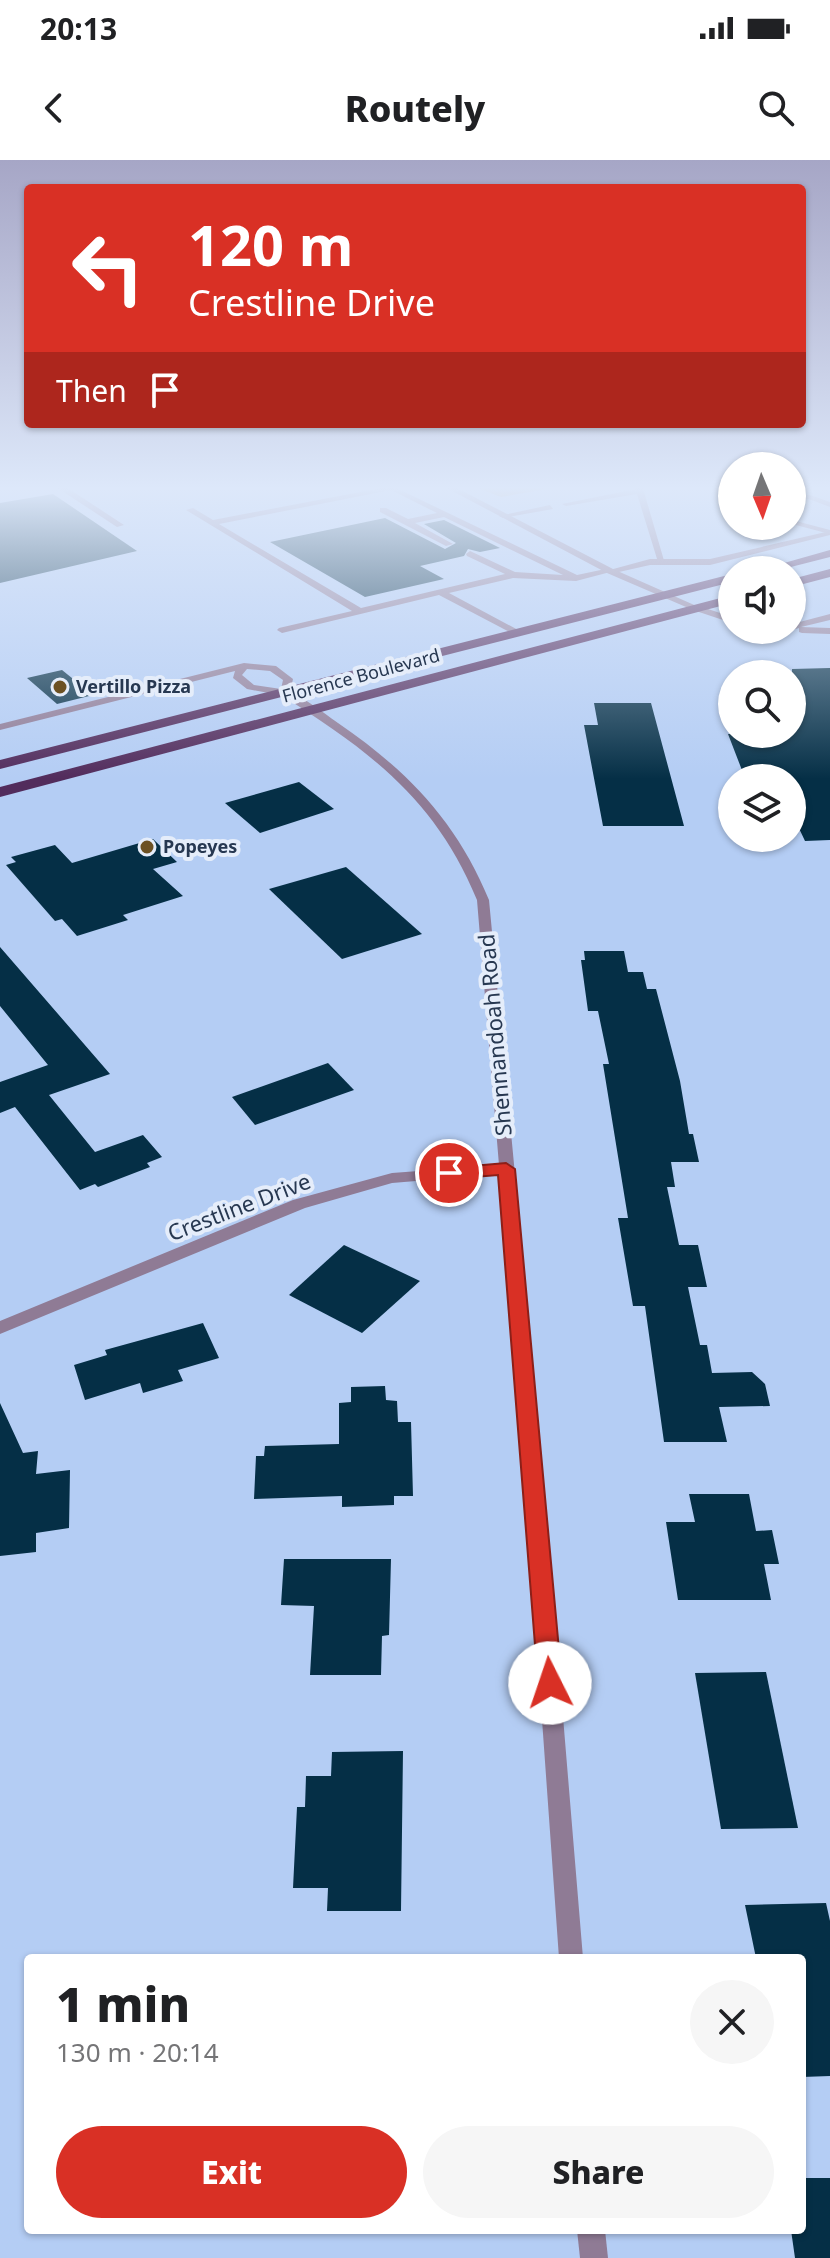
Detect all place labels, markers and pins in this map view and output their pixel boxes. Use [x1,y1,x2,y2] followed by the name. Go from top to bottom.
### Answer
[76,674,191,698] place label: Vertillo Pizza
[51,678,69,696] marker: Vertillo Pizza
[163,834,237,858] place label: Popeyes
[138,838,156,856] marker: Popeyes
[415,1139,483,1207] pin

